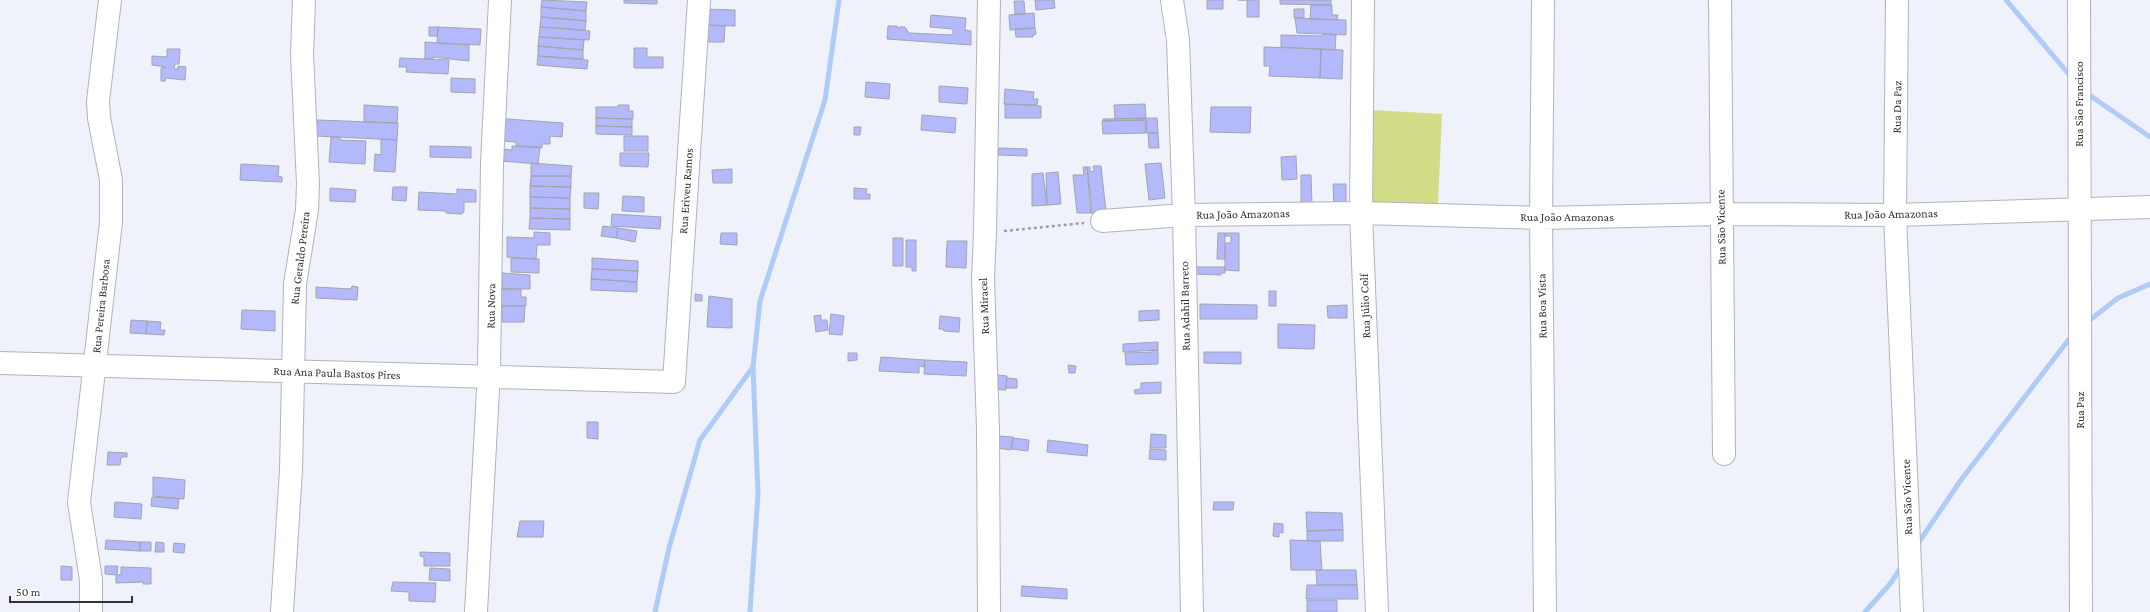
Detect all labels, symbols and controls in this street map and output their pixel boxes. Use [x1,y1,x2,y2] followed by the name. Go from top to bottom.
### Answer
[2072,61,2086,147] street label: Rua São Francisco
[1890,80,1904,134] street label: Rua Da Paz
[676,147,696,235] street label: Rua Eriveu Ramos
[1713,189,1729,265] street label: Rua São Vicente
[1196,206,1290,222] street label: Rua João Amazonas
[1844,206,1938,222] street label: Rua João Amazonas
[287,210,313,305] street label: Rua Geraldo Pereira
[1520,210,1614,224] street label: Rua João Amazonas
[89,258,113,354] street label: Rua Pereira Barbosa
[1177,261,1193,351] street label: Rua Adahil Barreto
[1357,272,1373,339] street label: Rua Júlio Colf
[1534,273,1550,339] street label: Rua Boa Vista
[976,277,992,335] street label: Rua Miracel
[484,283,498,329] street label: Rua Nova
[273,364,401,382] street label: Rua Ana Paula Bastos Pires
[2073,391,2087,429] street label: Rua Paz
[1899,459,1915,535] street label: Rua São Vicente
[10,578,132,604] scale bar
[16,585,41,599] text: 50 m

